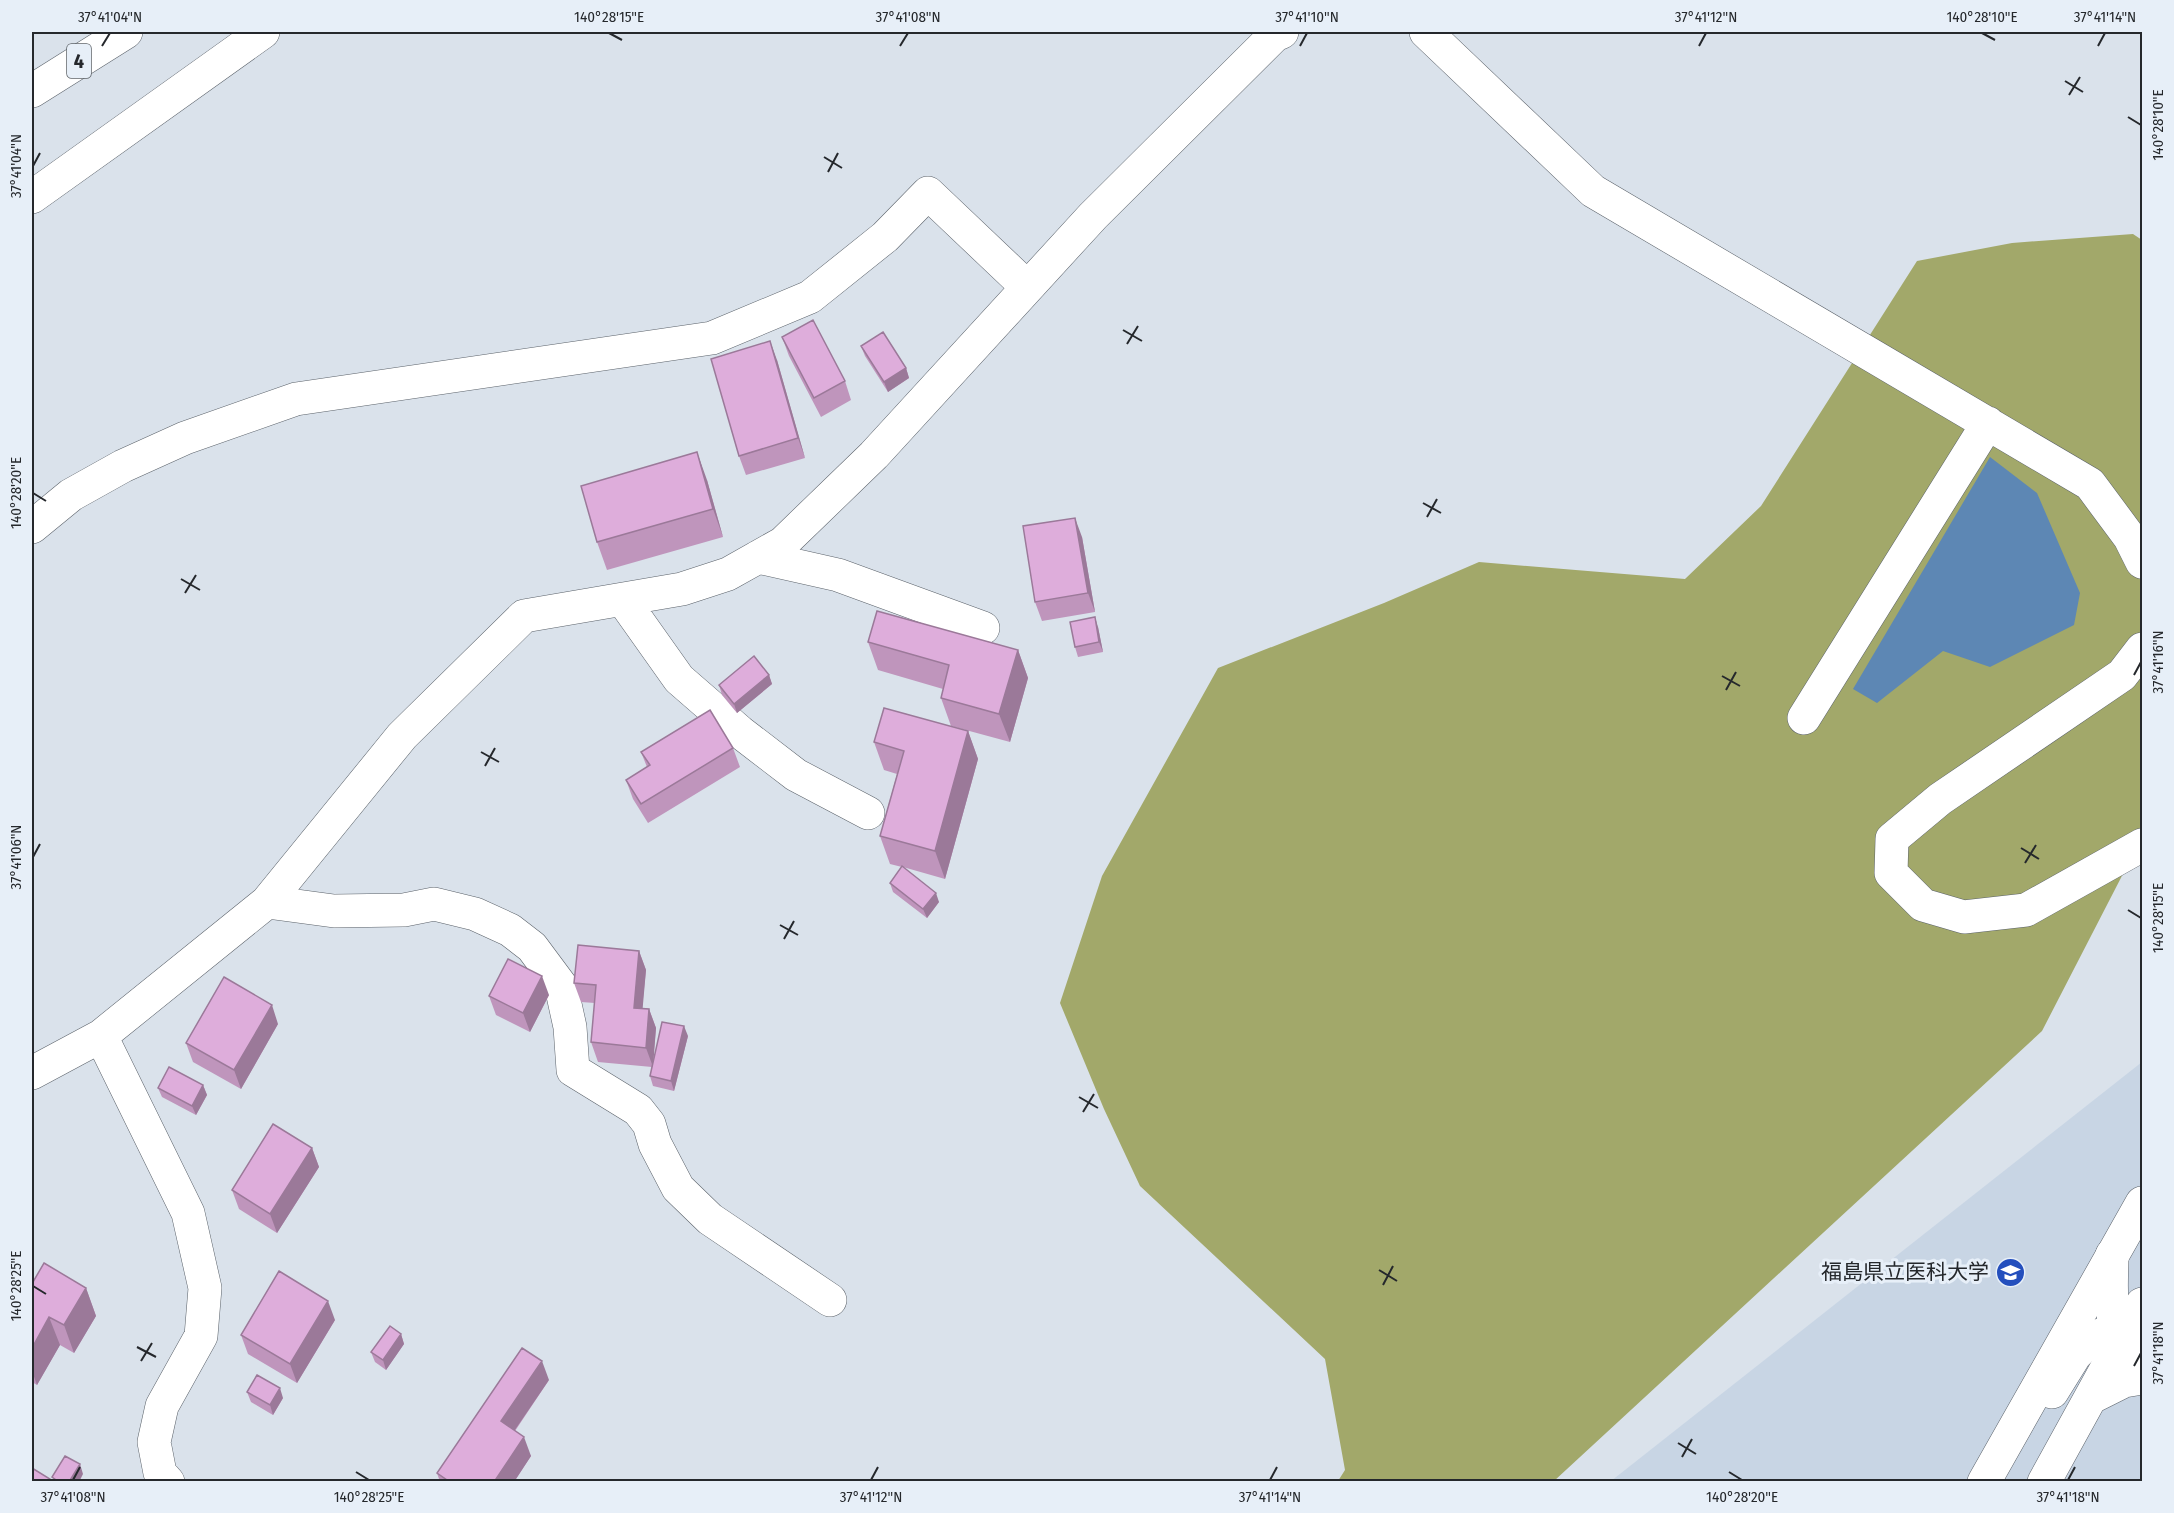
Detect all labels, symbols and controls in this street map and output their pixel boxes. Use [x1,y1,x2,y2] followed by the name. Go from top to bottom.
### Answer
[78,8,142,26] text: 37°41'04"N
[574,8,644,26] text: 140°28'15"E
[876,8,941,26] text: 37°41'08"N
[1275,8,1339,26] text: 37°41'10"N
[1675,8,1737,26] text: 37°41'12"N
[1946,8,2018,26] text: 140°28'10"E
[2074,8,2136,26] text: 37°41'14"N
[67,44,91,78] road number: 4
[2149,89,2167,161] text: 140°28'10"E
[7,134,25,198] text: 37°41'04"N
[7,457,25,529] text: 140°28'20"E
[2149,630,2167,694] text: 37°41'16"N
[7,825,25,889] text: 37°41'06"N
[2149,883,2167,953] text: 140°28'15"E
[7,1251,25,1321] text: 140°28'25"E
[1994,1256,2026,1288] school or university icon: 福島県立医科大学
[1821,1259,1989,1285] place label: 福島県立医科大学
[2149,1321,2167,1385] text: 37°41'18"N
[41,1488,106,1506] text: 37°41'08"N
[334,1488,404,1506] text: 140°28'25"E
[840,1488,902,1506] text: 37°41'12"N
[1239,1488,1301,1506] text: 37°41'14"N
[1706,1488,1778,1506] text: 140°28'20"E
[2036,1488,2100,1506] text: 37°41'18"N

